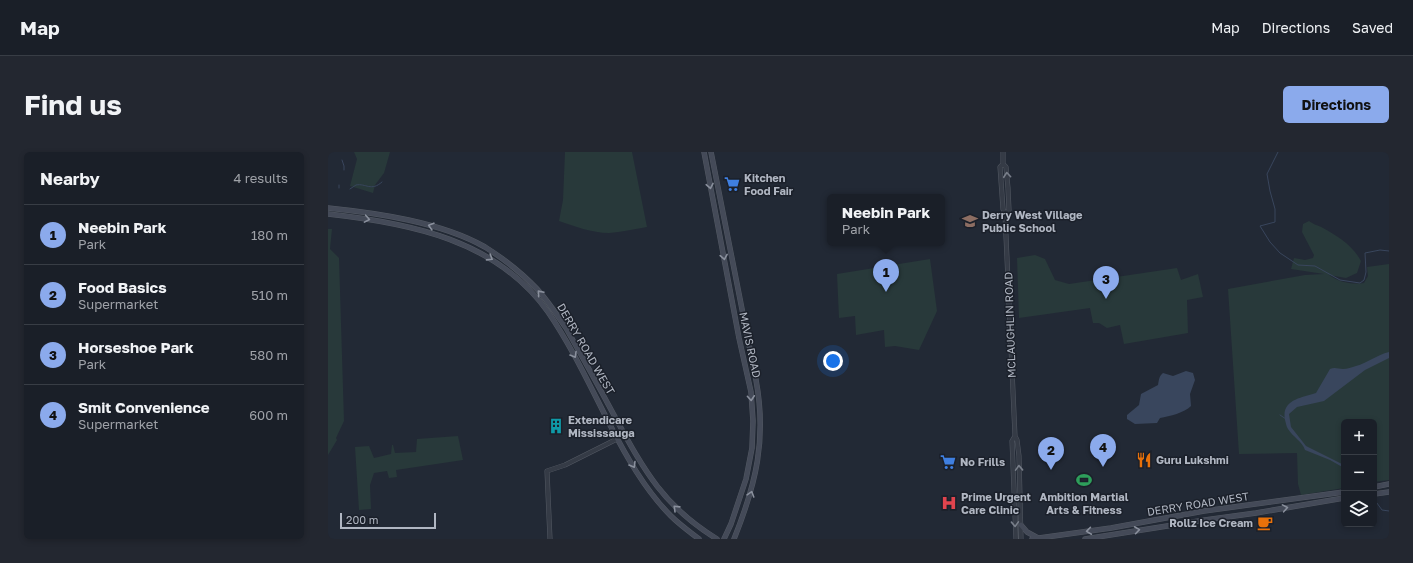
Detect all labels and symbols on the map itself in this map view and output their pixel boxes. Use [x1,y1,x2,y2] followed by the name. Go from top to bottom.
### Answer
[744,171,794,197] place label: Kitchen Food Fair
[1002,172,1011,178] one-way arrow
[723,175,741,193] supermarket icon: Kitchen Food Fair
[706,183,714,189] one-way arrow
[982,208,1083,234] place label: Derry West Village Public School
[961,212,979,230] school or university icon: Derry West Village Public School
[364,215,370,223] one-way arrow
[428,223,434,231] one-way arrow
[485,254,492,261] one-way arrow
[719,254,728,260] one-way arrow
[873,259,899,292] pin: 1
[1093,266,1119,299] pin: 3
[1001,272,1018,378] street label: MCLAUGHLIN ROAD
[538,290,545,298] one-way arrow
[555,301,618,397] street label: DERRY ROAD WEST
[737,311,764,379] street label: MAVIS ROAD
[569,351,576,358] one-way arrow
[823,351,843,371] your location
[747,395,756,401] one-way arrow
[568,413,635,439] place label: Extendicare Mississauga
[547,417,565,435] building icon: Extendicare Mississauga
[1090,434,1116,467] pin: 4
[1038,437,1064,470] pin: 2
[1135,451,1153,469] restaurant icon: Guru Lukshmi
[939,453,957,471] supermarket icon: No Frills
[1156,453,1229,466] place label: Guru Lukshmi
[960,455,1005,468] place label: No Frills
[628,461,635,468] one-way arrow
[1015,465,1023,471] one-way arrow
[1075,471,1093,489] sports icon: Ambition Martial Arts & Fitness
[1146,489,1250,518] street label: DERRY ROAD WEST
[961,490,1032,516] place label: Prime Urgent Care Clinic
[1040,490,1129,516] place label: Ambition Martial Arts & Fitness
[746,491,755,498] one-way arrow
[940,494,958,512] hospital icon: Prime Urgent Care Clinic
[1282,504,1288,513] one-way arrow
[673,505,681,513] one-way arrow
[340,511,436,530] scale bar
[1256,514,1274,532] cafe icon: Rollz Ice Cream
[1169,516,1253,529] place label: Rollz Ice Cream
[1011,521,1020,527] one-way arrow
[1086,526,1092,535] one-way arrow
[1134,526,1140,535] one-way arrow

